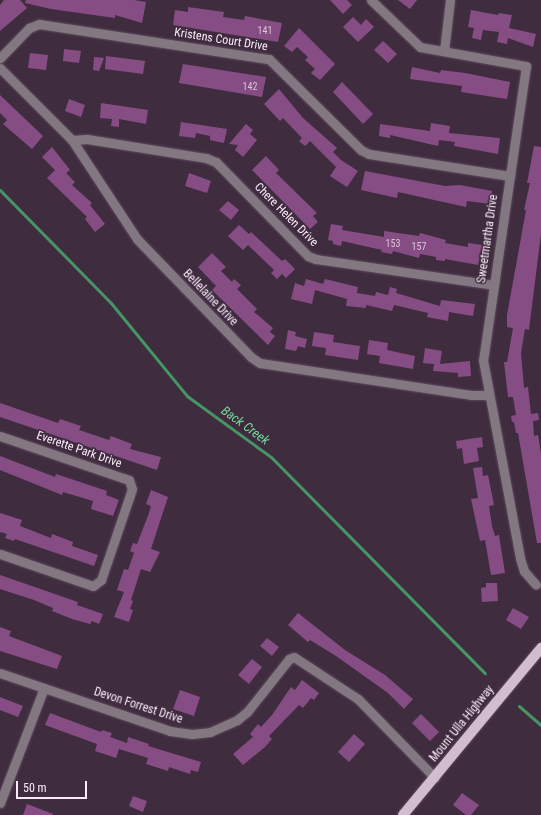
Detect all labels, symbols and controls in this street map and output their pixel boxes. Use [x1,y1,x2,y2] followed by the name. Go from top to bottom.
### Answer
[173,25,269,55] street label: Kristens Court Drive
[258,25,272,37] house number: 141
[243,81,257,93] house number: 142
[251,180,321,250] street label: Chere Helen Drive
[475,194,501,284] street label: Sweetmartha Drive
[386,238,400,250] house number: 153
[412,241,426,253] house number: 157
[180,267,240,329] street label: Bellelaine Drive
[218,403,272,449] water label: Back Creek
[34,429,124,471] street label: Everette Park Drive
[427,683,497,765] street label: Mount Ulla Highway
[92,685,184,727] street label: Devon Forrest Drive
[18,773,89,799] scale bar
[23,781,47,795] text: 50 m

